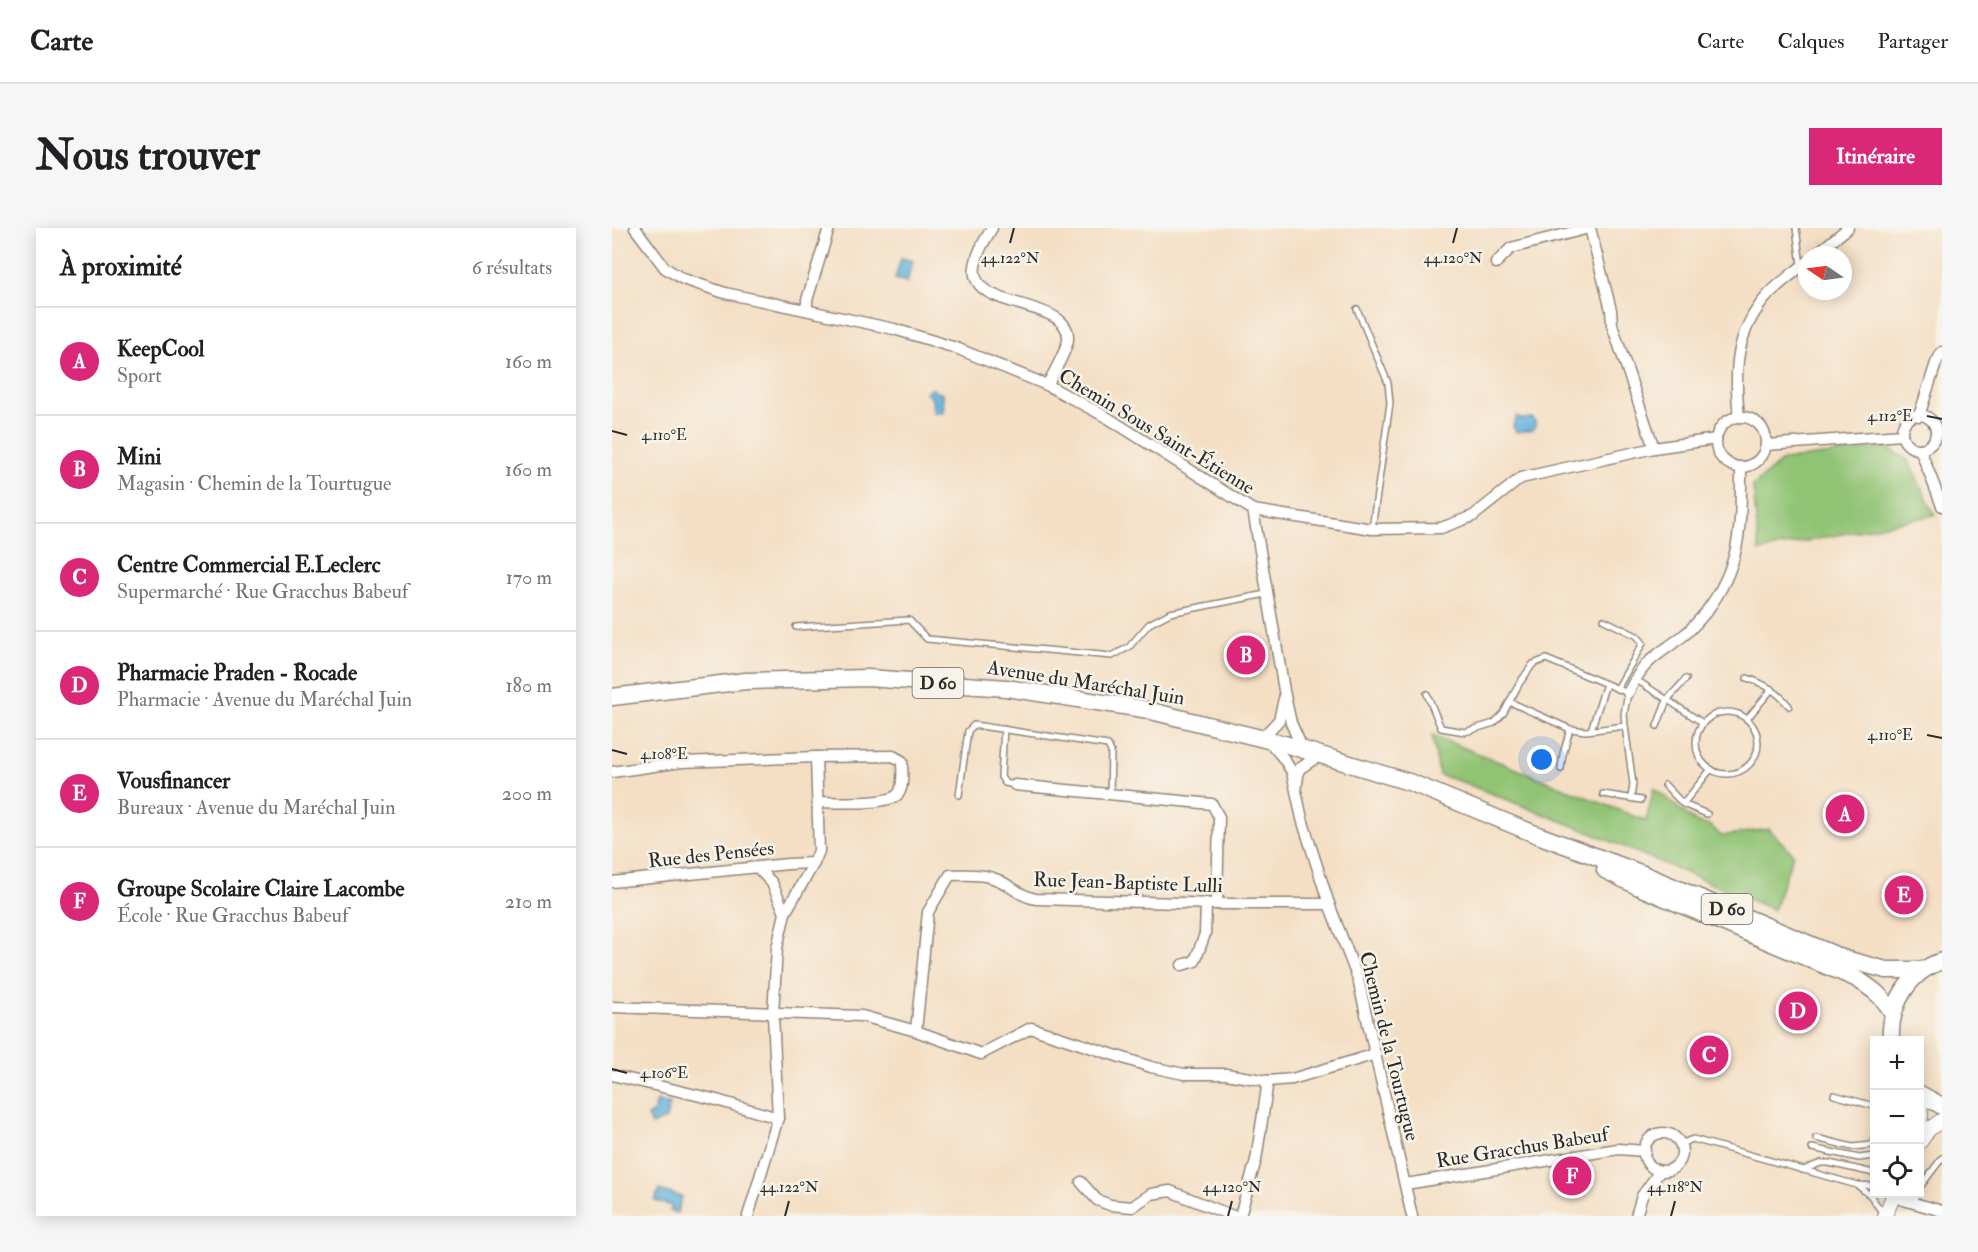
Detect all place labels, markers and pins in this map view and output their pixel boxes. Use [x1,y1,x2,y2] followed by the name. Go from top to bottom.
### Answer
[1226,632,1266,678] pin: B
[1826,792,1864,836] pin: A
[1884,872,1924,918] pin: E
[1778,988,1818,1034] pin: D
[1690,1032,1728,1078] pin: C
[1552,1154,1592,1198] pin: F

